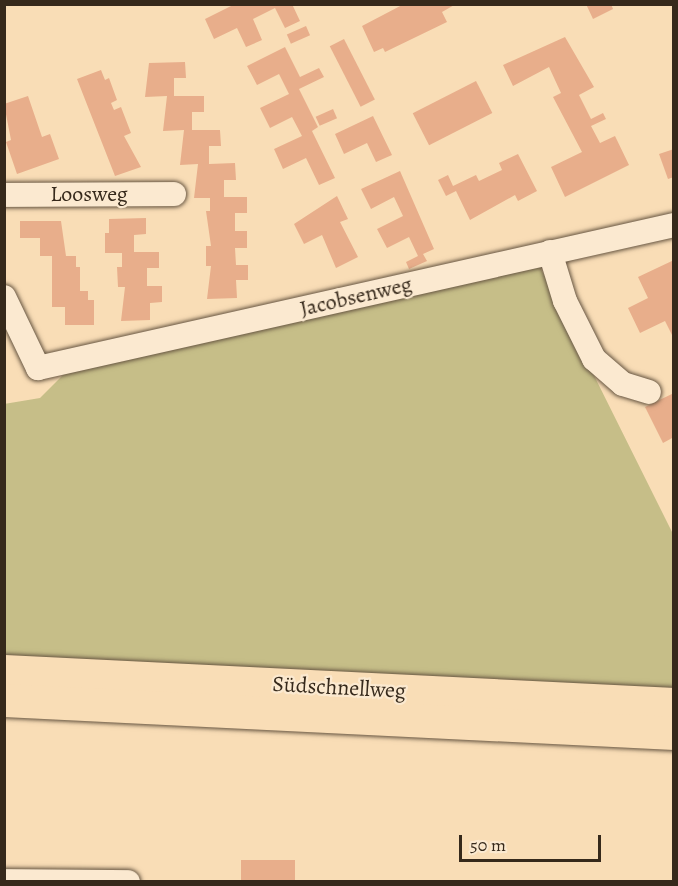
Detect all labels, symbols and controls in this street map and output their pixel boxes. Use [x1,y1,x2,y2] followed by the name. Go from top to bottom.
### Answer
[50,182,128,208] street label: Loosweg
[297,271,415,323] street label: Jacobsenweg
[272,671,406,705] street label: Südschnellweg
[462,823,604,861] scale bar
[470,833,506,857] text: 50 m

